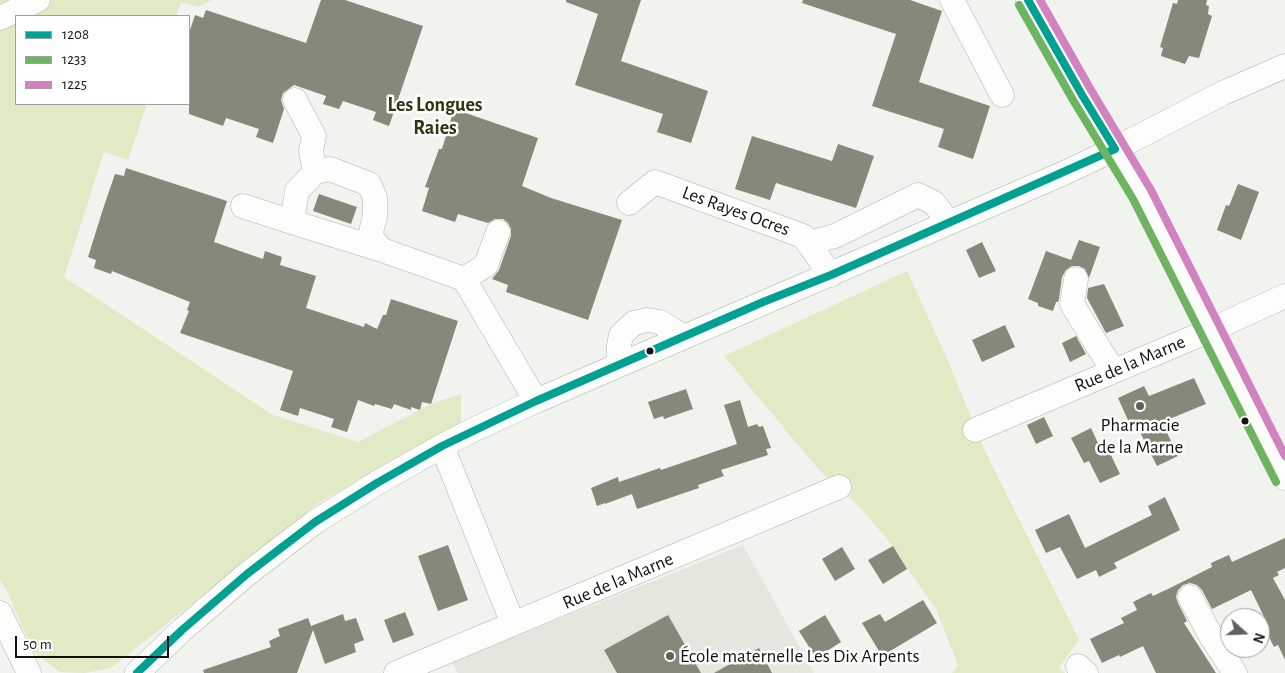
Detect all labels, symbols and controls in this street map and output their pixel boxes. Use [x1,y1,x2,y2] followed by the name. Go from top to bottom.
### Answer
[15,15,190,105] legend
[62,27,89,42] text: 1208
[62,52,86,67] text: 1233
[62,77,87,92] text: 1225
[387,93,483,140] district label: Les Longues Raies
[679,181,793,241] street label: Les Rayes Ocres
[1071,330,1189,398] street label: Rue de la Marne
[645,346,655,356] unlabelled marker
[1134,400,1146,412] marker: Pharmacie de la Marne
[1097,414,1183,458] place label: Pharmacie de la Marne
[1240,416,1250,426] unlabelled marker
[559,547,677,615] street label: Rue de la Marne
[1220,608,1270,658] north arrow
[18,626,171,658] scale bar
[1250,631,1266,645] text: N
[23,637,52,652] text: 50 m
[680,645,919,667] place label: École maternelle Les Dix Arpents
[664,650,676,662] marker: École maternelle Les Dix Arpents

